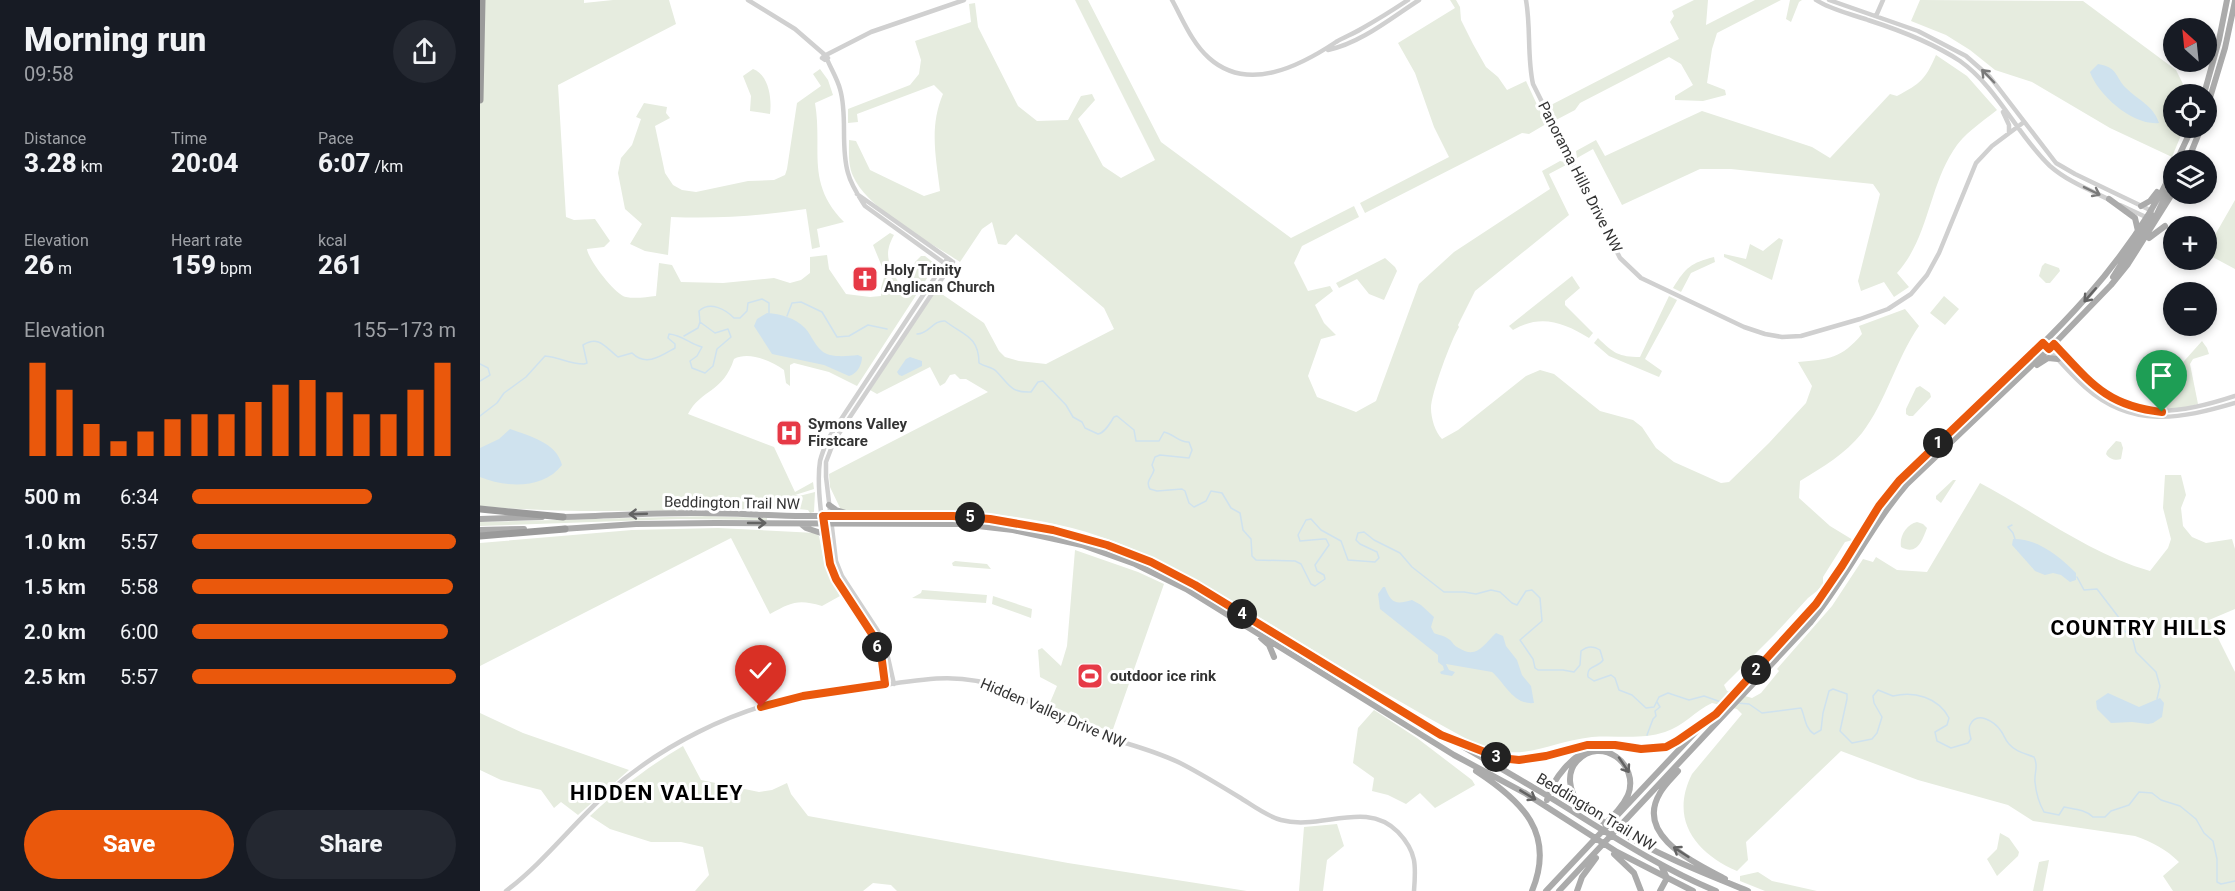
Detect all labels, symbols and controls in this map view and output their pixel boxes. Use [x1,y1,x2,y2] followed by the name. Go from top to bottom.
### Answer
[2163,18,2217,72] north arrow
[2163,18,2217,336] map controls
[24,20,206,59] text: Morning run
[393,20,456,83] button: share
[24,62,74,86] text: 09:58
[1980,69,1995,84] one-way arrow
[2163,84,2217,138] button: locate
[1534,99,1626,255] street label: Panorama Hills Drive NW
[24,129,86,148] text: Distance
[171,129,207,148] text: Time
[318,129,354,148] text: Pace
[24,148,77,178] text: 3.28
[171,148,239,178] text: 20:04
[318,148,371,178] text: 6:07
[2163,150,2217,204] button: layers
[77,157,103,176] text: km
[371,157,403,176] text: /km
[2083,186,2101,197] one-way arrow
[2163,216,2217,270] button: +
[24,231,89,250] text: Elevation
[171,231,242,250] text: Heart rate
[318,231,347,250] text: kcal
[24,250,54,280] text: 26
[171,250,216,280] text: 159
[318,250,363,280] text: 261
[54,259,72,278] text: m
[216,259,252,278] text: bpm
[884,261,995,296] place label: Holy Trinity Anglican Church
[850,264,880,294] church icon: Holy Trinity Anglican Church
[2163,282,2217,336] button: −
[2083,287,2097,302] one-way arrow
[24,318,105,342] text: Elevation
[353,318,456,342] text: 155–173 m
[2136,350,2187,412] pin
[2145,359,2178,392] icon: arrive
[808,415,908,450] place label: Symons Valley Firstcare
[774,418,804,448] hospital icon: Symons Valley Firstcare
[1923,428,1953,458] pin: 1
[1933,433,1943,452] text: 1
[24,485,81,509] text: 500 m
[120,485,159,509] text: 6:34
[664,493,800,513] street label: Beddington Trail NW
[955,502,985,532] pin: 5
[965,507,975,526] text: 5
[629,509,649,520] one-way arrow
[747,517,767,529] one-way arrow
[24,530,86,554] text: 1.0 km
[120,530,159,554] text: 5:57
[24,575,86,599] text: 1.5 km
[120,575,159,599] text: 5:58
[1227,599,1257,629] pin: 4
[1237,604,1247,623] text: 4
[2051,616,2227,640] district label: COUNTRY HILLS
[24,620,86,644] text: 2.0 km
[120,620,159,644] text: 6:00
[862,632,892,662] pin: 6
[872,637,882,656] text: 6
[735,645,786,707] pin
[744,654,777,687] icon: check
[1741,655,1771,685] pin: 2
[1751,660,1761,679] text: 2
[1075,661,1105,691] sports icon: outdoor ice rink
[24,665,86,689] text: 2.5 km
[120,665,159,689] text: 5:57
[1110,667,1217,685] place label: outdoor ice rink
[978,674,1128,752] street label: Hidden Valley Drive NW
[1481,742,1511,772] pin: 3
[1491,747,1501,766] text: 3
[1617,757,1630,774] one-way arrow
[1533,769,1659,855] street label: Beddington Trail NW
[570,781,744,805] district label: HIDDEN VALLEY
[1519,790,1536,802] one-way arrow
[24,810,234,879] button: Save
[246,810,456,879] button: Share
[1673,846,1690,858] one-way arrow

